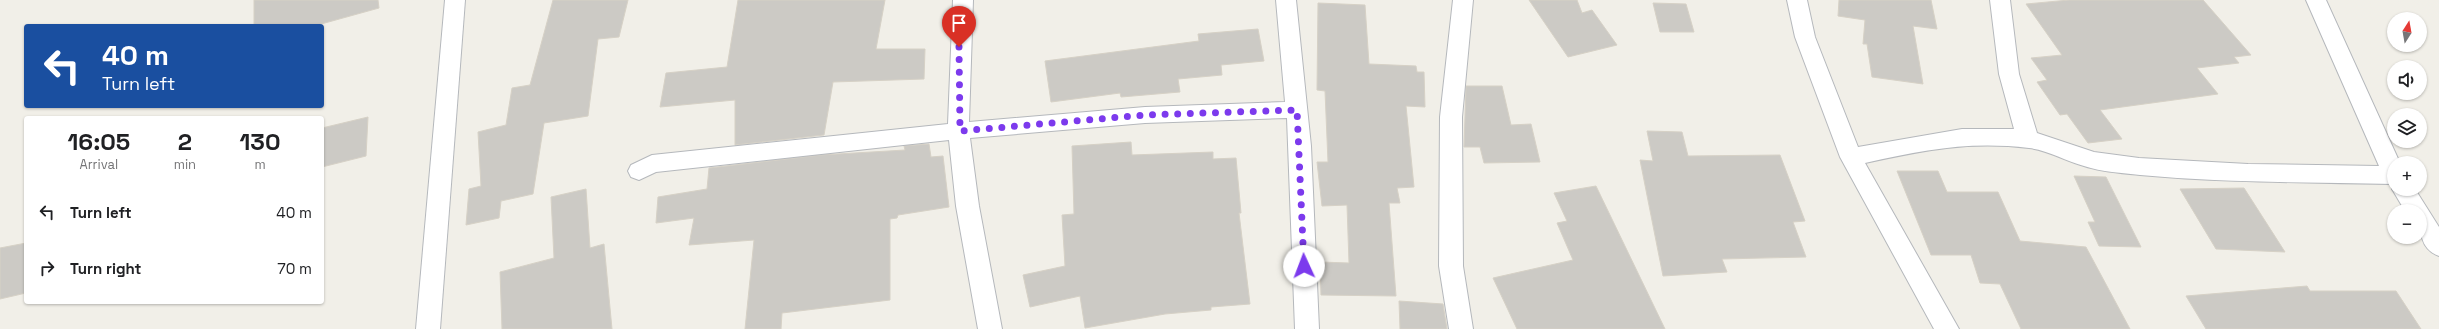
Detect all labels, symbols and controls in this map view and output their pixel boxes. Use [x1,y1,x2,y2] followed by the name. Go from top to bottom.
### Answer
[942,6,976,47] pin
[948,12,970,34] icon: arrive
[2387,12,2427,52] north arrow
[2387,12,2427,244] map controls
[102,37,169,73] text: 40 m
[36,40,88,92] icon: left
[2387,60,2427,100] button: sound
[102,72,175,95] text: Turn left
[2387,108,2427,148] button: layers
[67,126,130,157] text: 16:05
[178,126,192,157] text: 2
[240,126,281,157] text: 130
[80,156,118,173] text: Arrival
[174,156,196,173] text: min
[254,156,266,173] text: m
[2387,156,2427,196] button: +
[36,201,58,223] icon: left
[70,203,132,222] text: Turn left
[276,203,312,222] text: 40 m
[2387,204,2427,244] button: −
[1283,245,1325,287] position arrow
[36,257,58,279] icon: right
[70,259,141,278] text: Turn right
[277,259,312,278] text: 70 m

